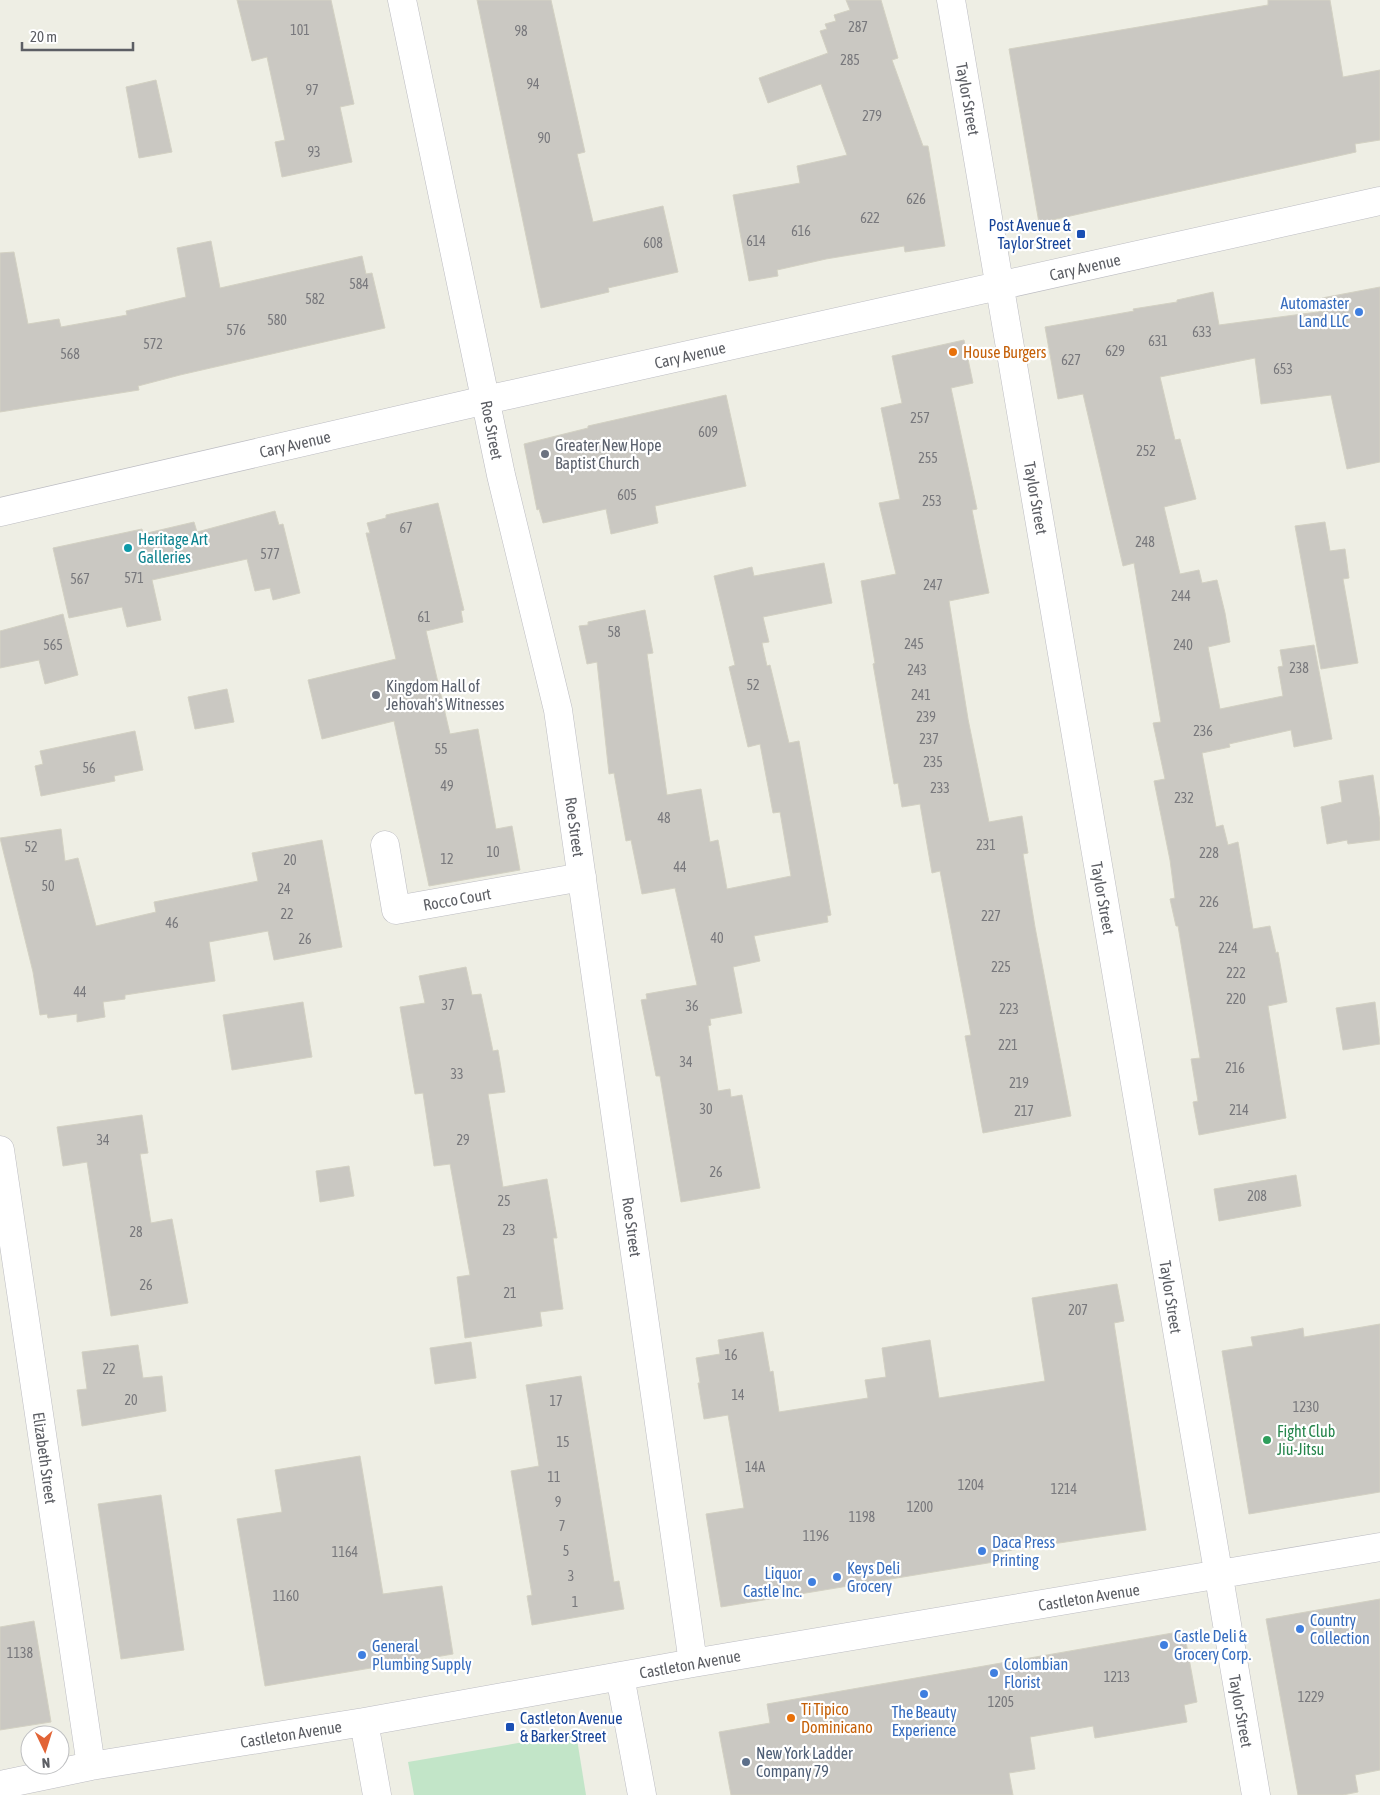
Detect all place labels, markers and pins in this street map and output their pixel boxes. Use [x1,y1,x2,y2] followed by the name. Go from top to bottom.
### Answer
[989,216,1072,253] place label: Post Avenue & Taylor Street
[1075,228,1087,240] marker: Post Avenue & Taylor Street
[1280,294,1349,330] place label: Automaster Land LLC
[1353,306,1365,318] marker: Automaster Land LLC
[963,343,1047,362] place label: House Burgers
[947,346,959,358] marker: House Burgers
[555,436,661,473] place label: Greater New Hope Baptist Church
[539,448,551,460] marker: Greater New Hope Baptist Church
[138,530,208,566] place label: Heritage Art Galleries
[122,542,134,554] marker: Heritage Art Galleries
[386,677,505,713] place label: Kingdom Hall of Jehovah's Witnesses
[370,689,382,701] marker: Kingdom Hall of Jehovah's Witnesses
[1277,1422,1335,1458] place label: Fight Club Jiu-Jitsu
[1261,1434,1273,1446] marker: Fight Club Jiu-Jitsu
[992,1533,1055,1570] place label: Daca Press Printing
[976,1545,988,1557] marker: Daca Press Printing
[847,1559,900,1596] place label: Keys Deli Grocery
[743,1564,802,1600] place label: Liquor Castle Inc.
[831,1571,843,1583] marker: Keys Deli Grocery
[806,1576,818,1588] marker: Liquor Castle Inc.
[1310,1611,1370,1647] place label: Country Collection
[1294,1623,1306,1635] marker: Country Collection
[1174,1627,1251,1664] place label: Castle Deli & Grocery Corp.
[372,1637,472,1674] place label: General Plumbing Supply
[1158,1639,1170,1651] marker: Castle Deli & Grocery Corp.
[356,1649,368,1661] marker: General Plumbing Supply
[1004,1655,1068,1691] place label: Colombian Florist
[988,1667,1000,1679] marker: Colombian Florist
[918,1688,930,1700] marker: The Beauty Experience
[801,1700,873,1736] place label: Ti Tipico Dominicano
[891,1703,957,1740] place label: The Beauty Experience
[520,1709,622,1745] place label: Castleton Avenue & Barker Street
[785,1712,797,1724] marker: Ti Tipico Dominicano
[504,1721,516,1733] marker: Castleton Avenue & Barker Street
[756,1744,853,1781] place label: New York Ladder Company 79
[740,1756,752,1768] marker: New York Ladder Company 79

